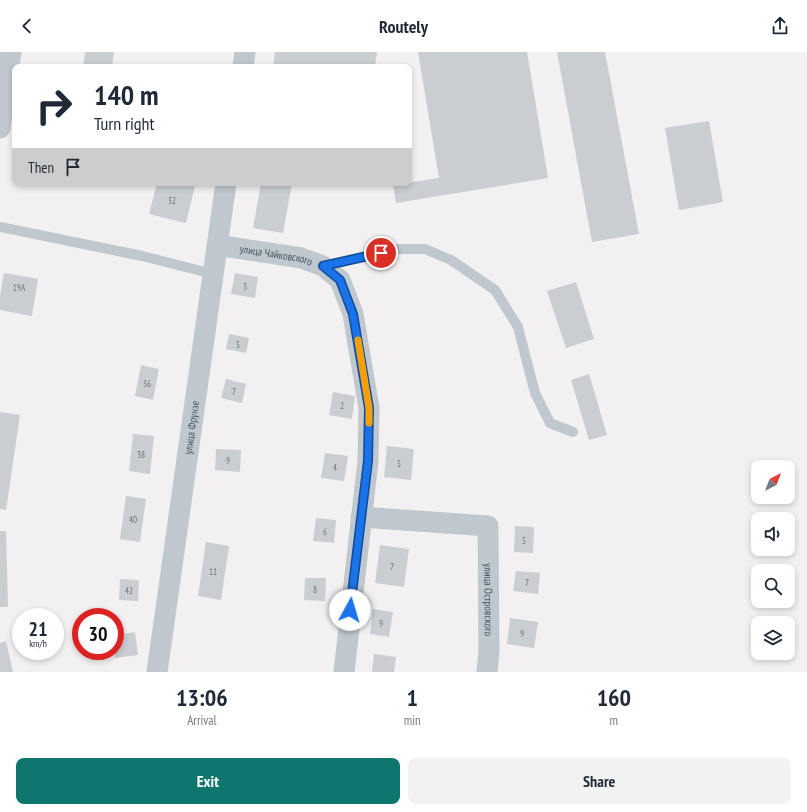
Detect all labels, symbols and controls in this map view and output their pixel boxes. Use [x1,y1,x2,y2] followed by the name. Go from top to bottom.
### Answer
[16,15,38,37] icon: back
[379,15,428,38] text: Routely
[769,15,791,37] icon: share
[94,76,158,113] text: 140 m
[28,80,80,132] icon: right
[94,112,154,135] text: Turn right
[62,156,84,178] icon: arrive
[28,158,54,177] text: Then
[168,195,176,206] house number: 32
[364,236,398,270] pin
[239,242,315,269] street label: улица Чайковского
[370,242,392,264] icon: arrive
[243,281,247,292] house number: 3
[13,282,26,293] house number: 19А
[236,339,240,350] house number: 5
[143,378,151,389] house number: 36
[232,386,236,397] house number: 7
[181,399,202,455] street label: улица Фрунзе
[340,400,344,411] house number: 2
[137,449,145,460] house number: 38
[226,455,230,466] house number: 9
[397,458,401,469] house number: 5
[751,460,795,504] north arrow
[751,460,795,660] map controls
[333,462,337,473] house number: 4
[751,512,795,556] button: sound
[129,514,137,525] house number: 40
[323,526,327,537] house number: 6
[522,535,526,546] house number: 5
[390,561,394,572] house number: 7
[481,563,496,637] street label: улица Островского
[751,564,795,608] button: search
[209,566,217,577] house number: 11
[525,577,529,588] house number: 7
[313,584,317,595] house number: 8
[125,585,133,596] house number: 42
[329,589,371,631] position arrow
[72,608,124,660] speed limit sign: 30
[28,616,48,642] text: 21
[751,616,795,660] button: layers
[379,618,383,629] house number: 9
[520,628,524,639] house number: 9
[29,637,47,650] text: km/h
[176,682,228,713] text: 13:06
[406,682,418,713] text: 1
[597,682,631,713] text: 160
[187,712,217,729] text: Arrival
[404,712,421,729] text: min
[610,712,618,729] text: m
[16,758,400,804] button: Exit
[408,758,791,804] button: Share

